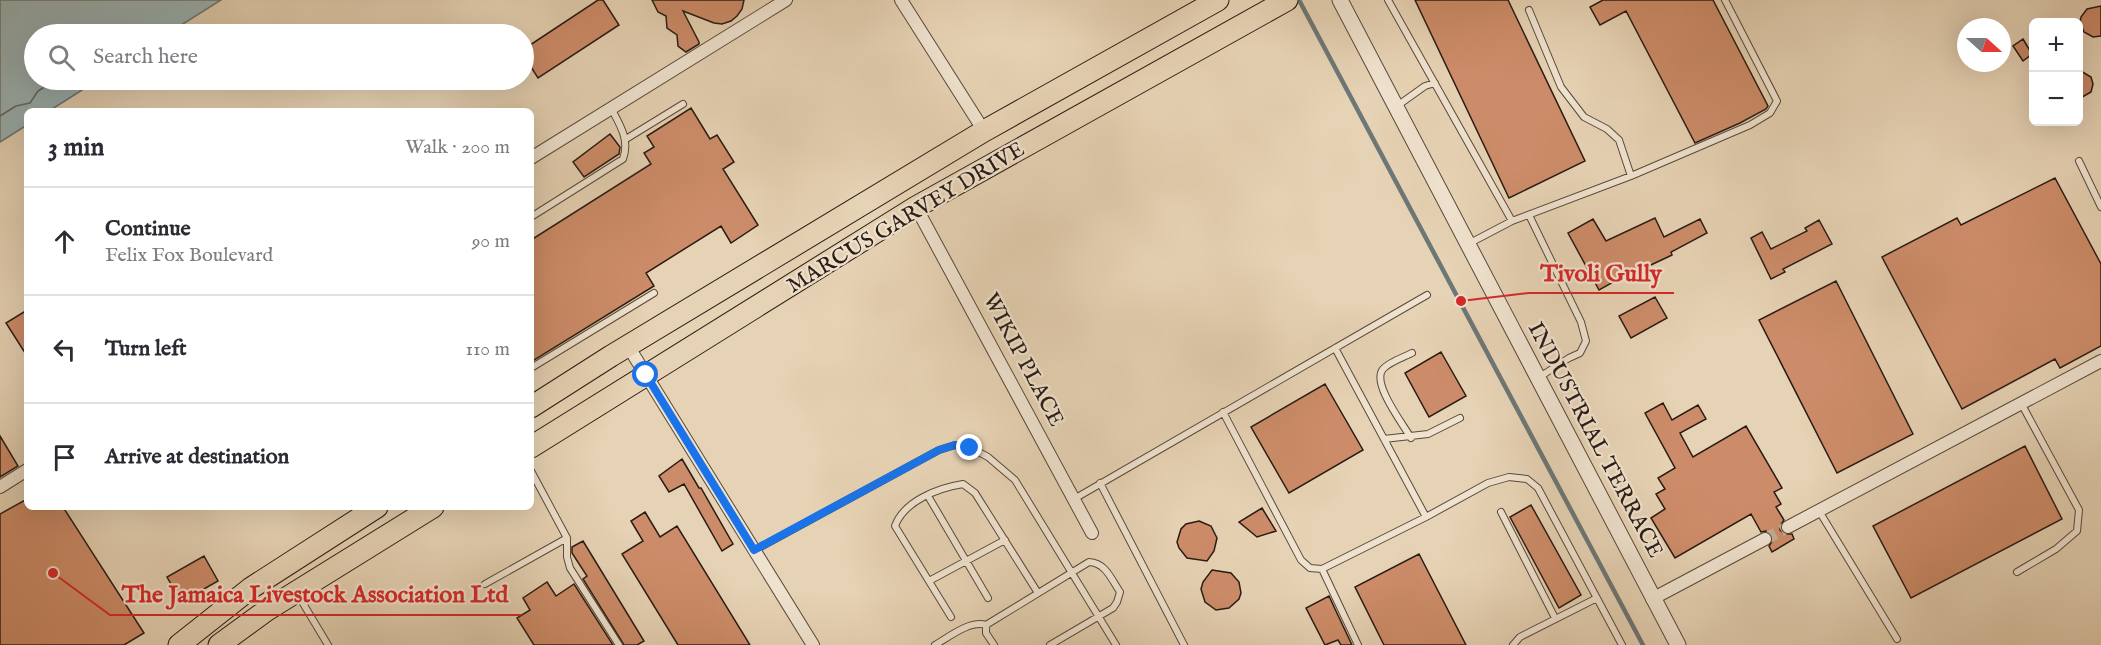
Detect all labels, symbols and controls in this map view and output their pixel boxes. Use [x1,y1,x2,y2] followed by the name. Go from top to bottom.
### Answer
[1957,18,2011,72] north arrow
[2029,18,2083,126] map controls
[2029,18,2083,72] button: +
[24,24,534,90] search box
[45,41,78,74] icon: search
[93,43,198,71] text: Search here
[2029,72,2083,126] button: −
[48,131,104,164] text: 3 min
[405,135,510,160] text: Walk · 200 m
[782,136,1030,300] street label: MARCUS GARVEY DRIVE
[105,215,191,243] text: Continue
[48,225,81,258] icon: ahead
[472,229,510,254] text: 90 m
[105,243,273,268] text: Felix Fox Boulevard
[1529,251,1674,293] callout: Tivoli Gully
[1539,259,1663,290] text: Tivoli Gully
[976,288,1070,432] street label: WIKIP PLACE
[1521,317,1669,563] street label: INDUSTRIAL TERRACE
[48,333,81,366] icon: left
[105,335,187,363] text: Turn left
[466,337,510,362] text: 110 m
[632,361,658,387] route start
[956,434,982,460] route end
[48,441,81,474] icon: arrive
[105,443,289,471] text: Arrive at destination
[110,573,521,615] callout: The Jamaica Livestock Association Ltd
[121,580,510,611] text: The Jamaica Livestock Association Ltd

